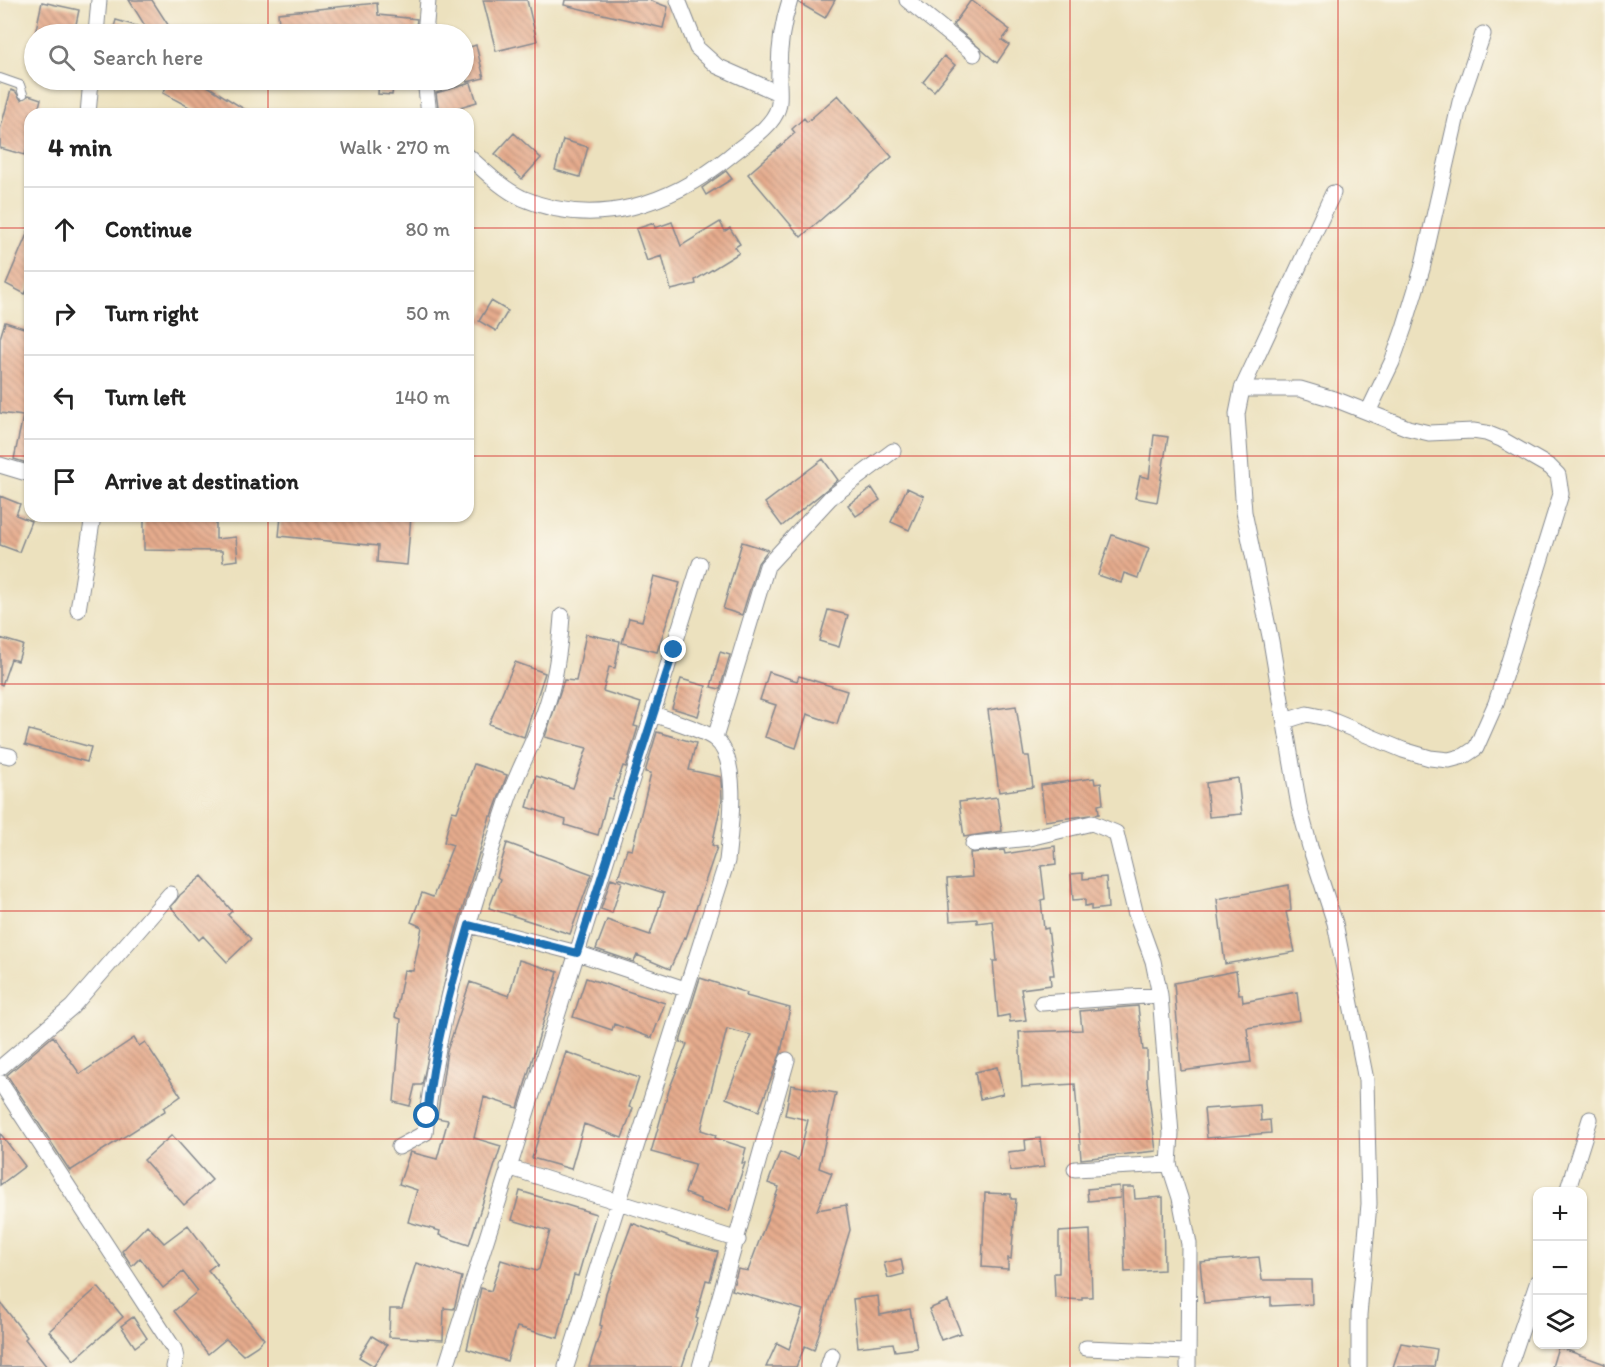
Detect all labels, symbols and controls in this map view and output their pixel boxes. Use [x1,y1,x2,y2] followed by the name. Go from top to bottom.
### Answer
[24,24,474,90] search box
[45,41,78,74] icon: search
[93,44,203,71] text: Search here
[48,131,112,163] text: 4 min
[339,135,450,159] text: Walk · 270 m
[48,213,81,246] icon: ahead
[105,216,192,243] text: Continue
[405,217,450,241] text: 80 m
[48,297,81,330] icon: right
[105,300,199,327] text: Turn right
[406,301,450,325] text: 50 m
[48,381,81,414] icon: left
[105,384,186,411] text: Turn left
[395,385,450,409] text: 140 m
[48,465,81,498] icon: arrive
[105,468,299,495] text: Arrive at destination
[660,636,686,662] route end
[413,1102,439,1128] route start
[1533,1187,1587,1349] map controls
[1533,1187,1587,1241] button: +
[1533,1241,1587,1295] button: −
[1533,1295,1587,1349] button: layers

